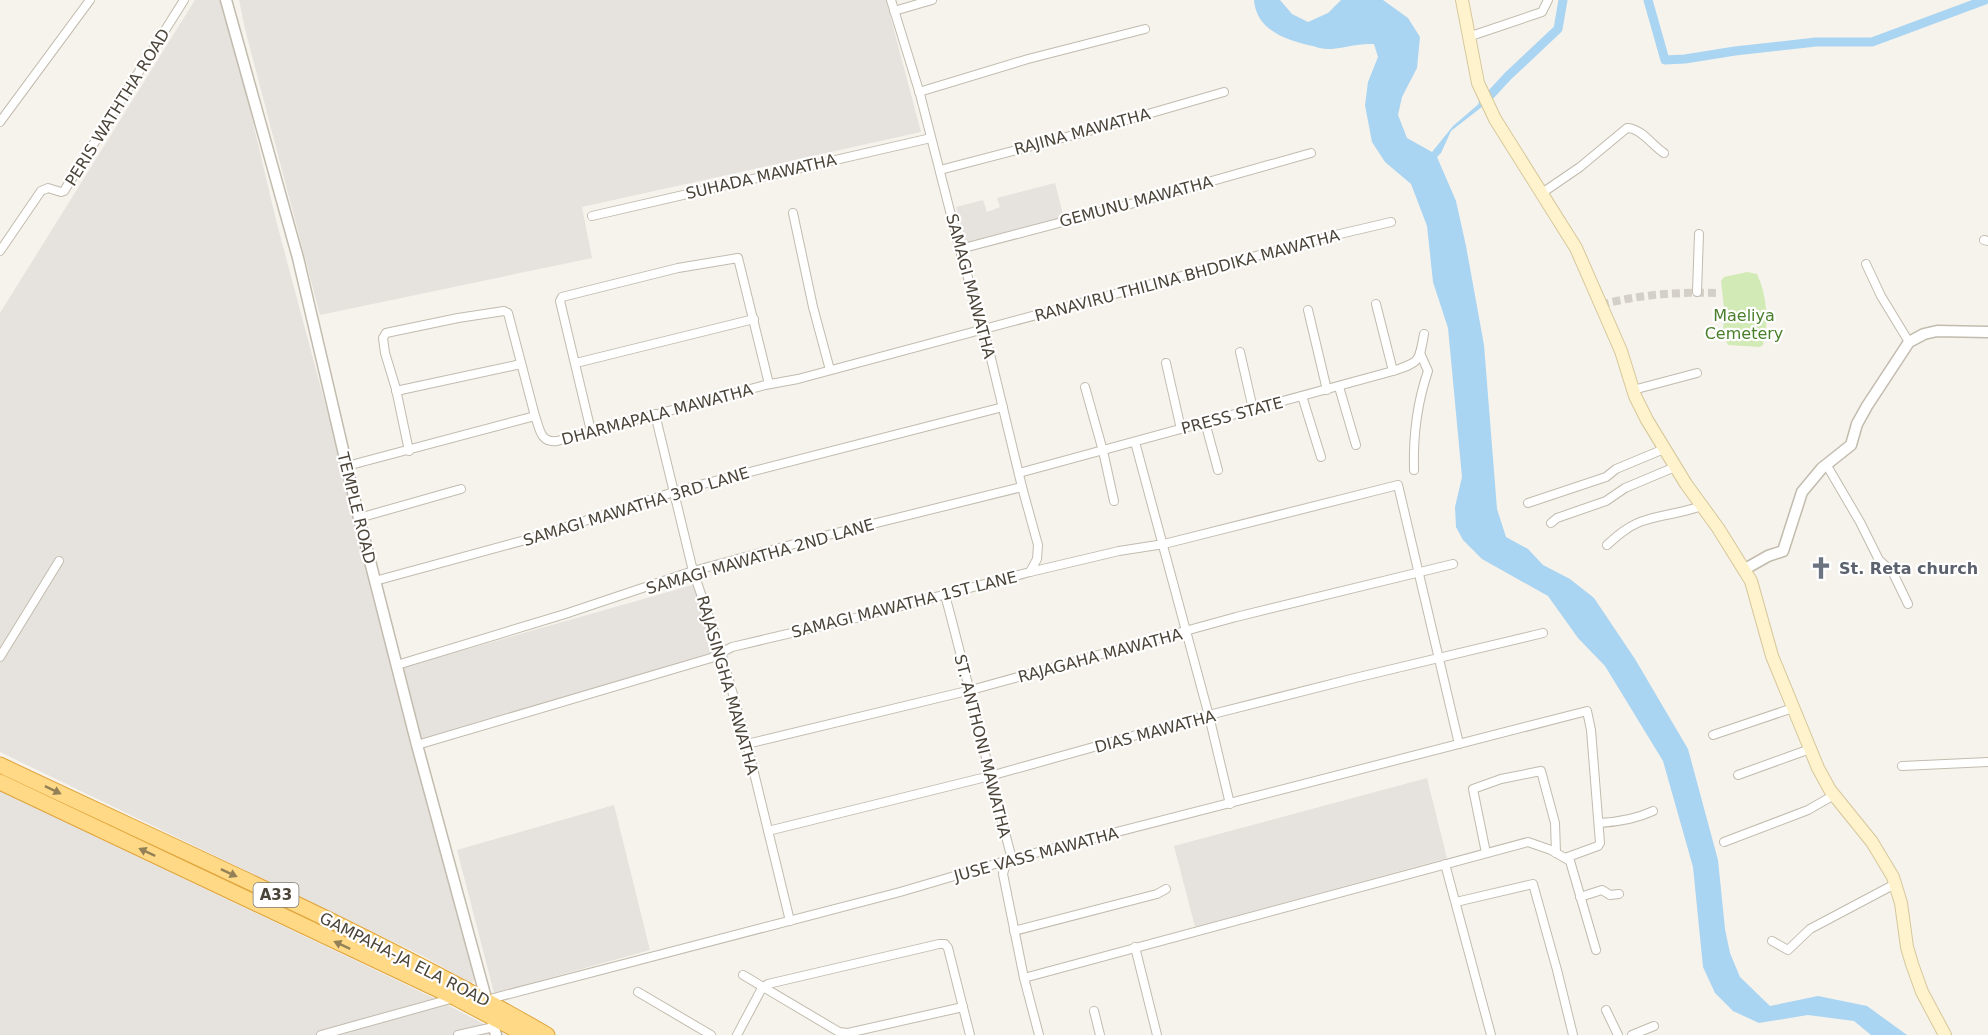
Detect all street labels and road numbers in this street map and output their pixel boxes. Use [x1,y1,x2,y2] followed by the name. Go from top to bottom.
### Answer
[61,25,174,189] street label: PERIS WATHTHA ROAD
[1012,104,1152,159] street label: RAJINA MAWATHA
[684,150,838,203] street label: SUHADA MAWATHA
[1057,172,1215,231] street label: GEMUNU MAWATHA
[942,212,999,361] street label: SAMAGI MAWATHA
[1033,226,1342,325] street label: RANAVIRU THILINA BHDDIKA MAWATHA
[559,380,755,449] street label: DHARMAPALA MAWATHA
[1179,393,1285,438] street label: PRESS STATE
[333,449,380,566] street label: TEMPLE ROAD
[521,463,751,550] street label: SAMAGI MAWATHA 3RD LANE
[644,515,876,598] street label: SAMAGI MAWATHA 2ND LANE
[789,567,1019,642] street label: SAMAGI MAWATHA 1ST LANE
[693,593,762,777] street label: RAJASINGHA MAWATHA
[1016,624,1184,687] street label: RAJAGAHA MAWATHA
[950,652,1015,840] street label: ST. ANTHONI MAWATHA
[1093,706,1218,757] street label: DIAS MAWATHA
[951,823,1120,886] street label: JUSE VASS MAWATHA
[254,883,298,907] road number: A33
[316,908,493,1011] street label: GAMPAHA-JA ELA ROAD

